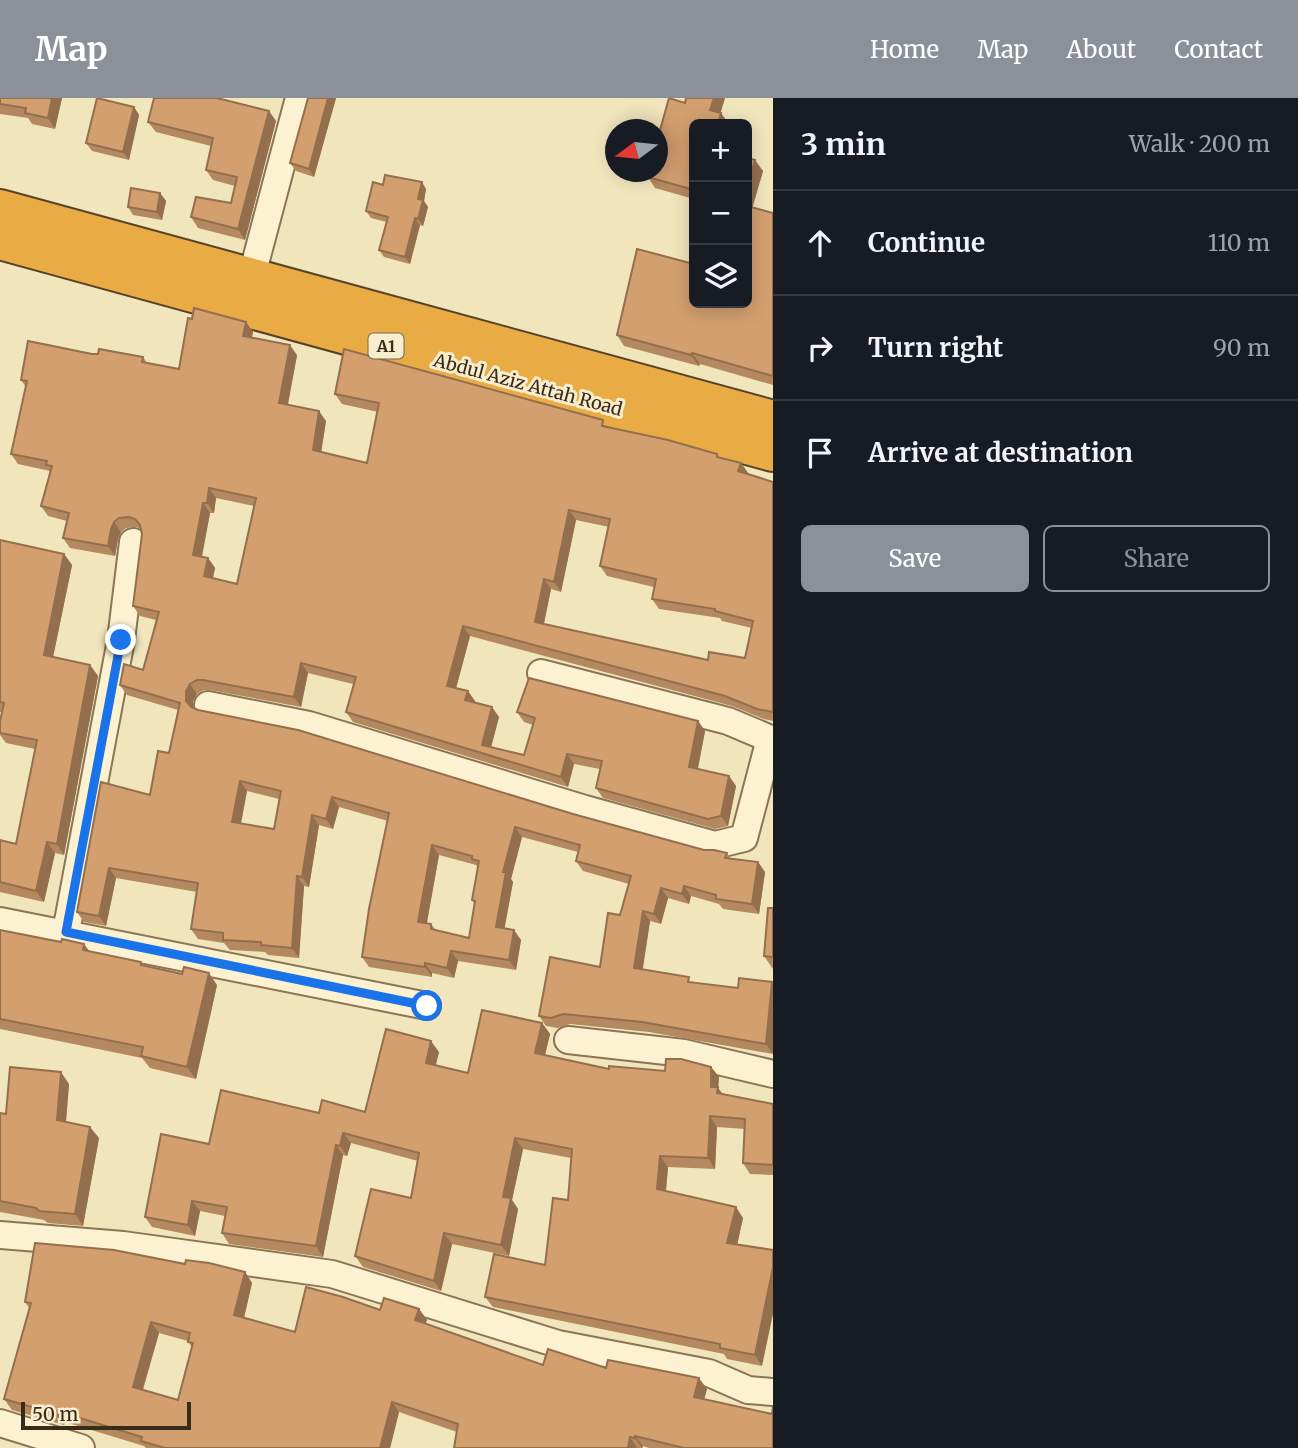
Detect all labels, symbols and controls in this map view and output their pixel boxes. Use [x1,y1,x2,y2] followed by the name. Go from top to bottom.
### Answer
[35,29,108,70] text: Map
[870,34,939,65] text: Home
[977,34,1028,65] text: Map
[1066,34,1136,65] text: About
[1174,34,1263,65] text: Contact
[605,119,668,182] north arrow
[689,119,752,308] map controls
[689,119,752,182] button: +
[801,125,886,163] text: 3 min
[1129,129,1270,158] text: Walk · 200 m
[689,182,752,245] button: −
[801,224,839,262] icon: ahead
[868,226,985,259] text: Continue
[1208,228,1270,257] text: 110 m
[689,245,752,308] button: layers
[801,329,839,367] icon: right
[868,331,1003,364] text: Turn right
[1213,333,1270,362] text: 90 m
[368,334,404,358] road number: A1
[430,348,625,421] street label: Abdul Aziz Attah Road
[801,434,839,472] icon: arrive
[868,436,1133,469] text: Arrive at destination
[801,525,1029,592] button: Save
[1043,525,1270,592] button: Share
[105,624,136,655] route end
[411,990,442,1021] route start
[21,1399,191,1431] scale bar
[32,1402,78,1426] text: 50 m

